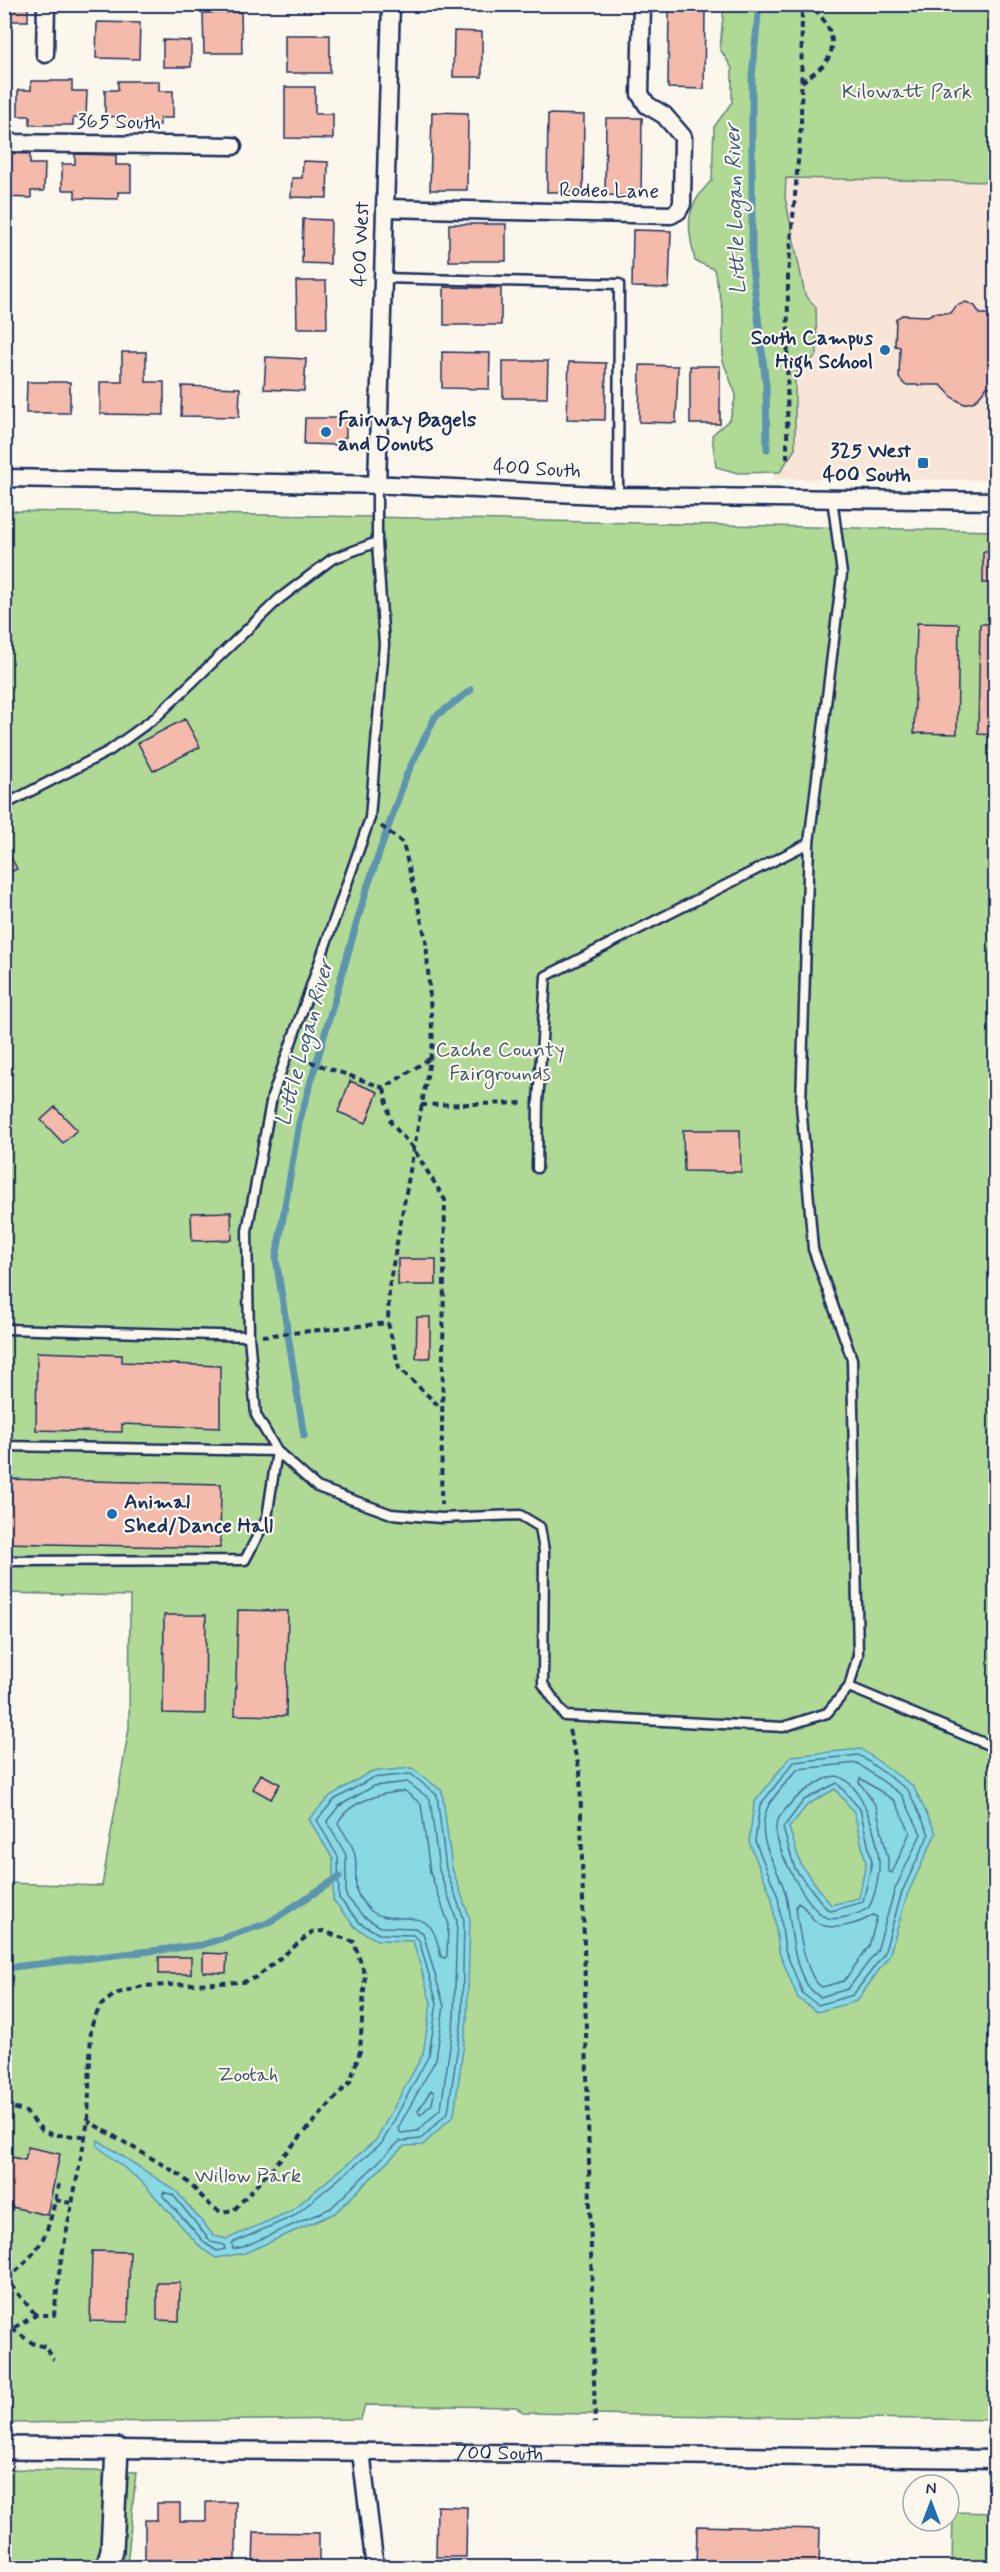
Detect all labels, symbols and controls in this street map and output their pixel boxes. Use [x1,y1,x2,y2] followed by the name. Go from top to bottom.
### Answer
[842,78,972,106] park label: Kilowatt Park
[77,107,161,137] street label: 365 South
[719,120,755,295] water label: Little Logan River
[559,176,659,206] street label: Rodeo Lane
[346,200,377,287] street label: 400 West
[751,324,874,378] place label: South Campus High School
[878,343,892,357] marker: South Campus High School
[338,406,477,458] place label: Fairway Bagels and Donuts
[319,425,333,439] marker: Fairway Bagels and Donuts
[823,437,911,489] place label: 325 West 400 South
[492,453,582,485] street label: 400 South
[916,456,930,470] marker: 325 West 400 South
[269,954,343,1130] water label: Little Logan River
[435,1036,565,1089] park label: Cache County Fairgrounds
[124,1488,273,1540] place label: Animal Shed/Dance Hall
[105,1507,119,1521] marker: Animal Shed/Dance Hall
[218,2061,278,2089] park label: Zootah
[195,2162,302,2190] park label: Willow Park
[454,2439,543,2468] street label: 700 South
[901,2473,961,2533] north arrow
[926,2479,936,2500] text: N

